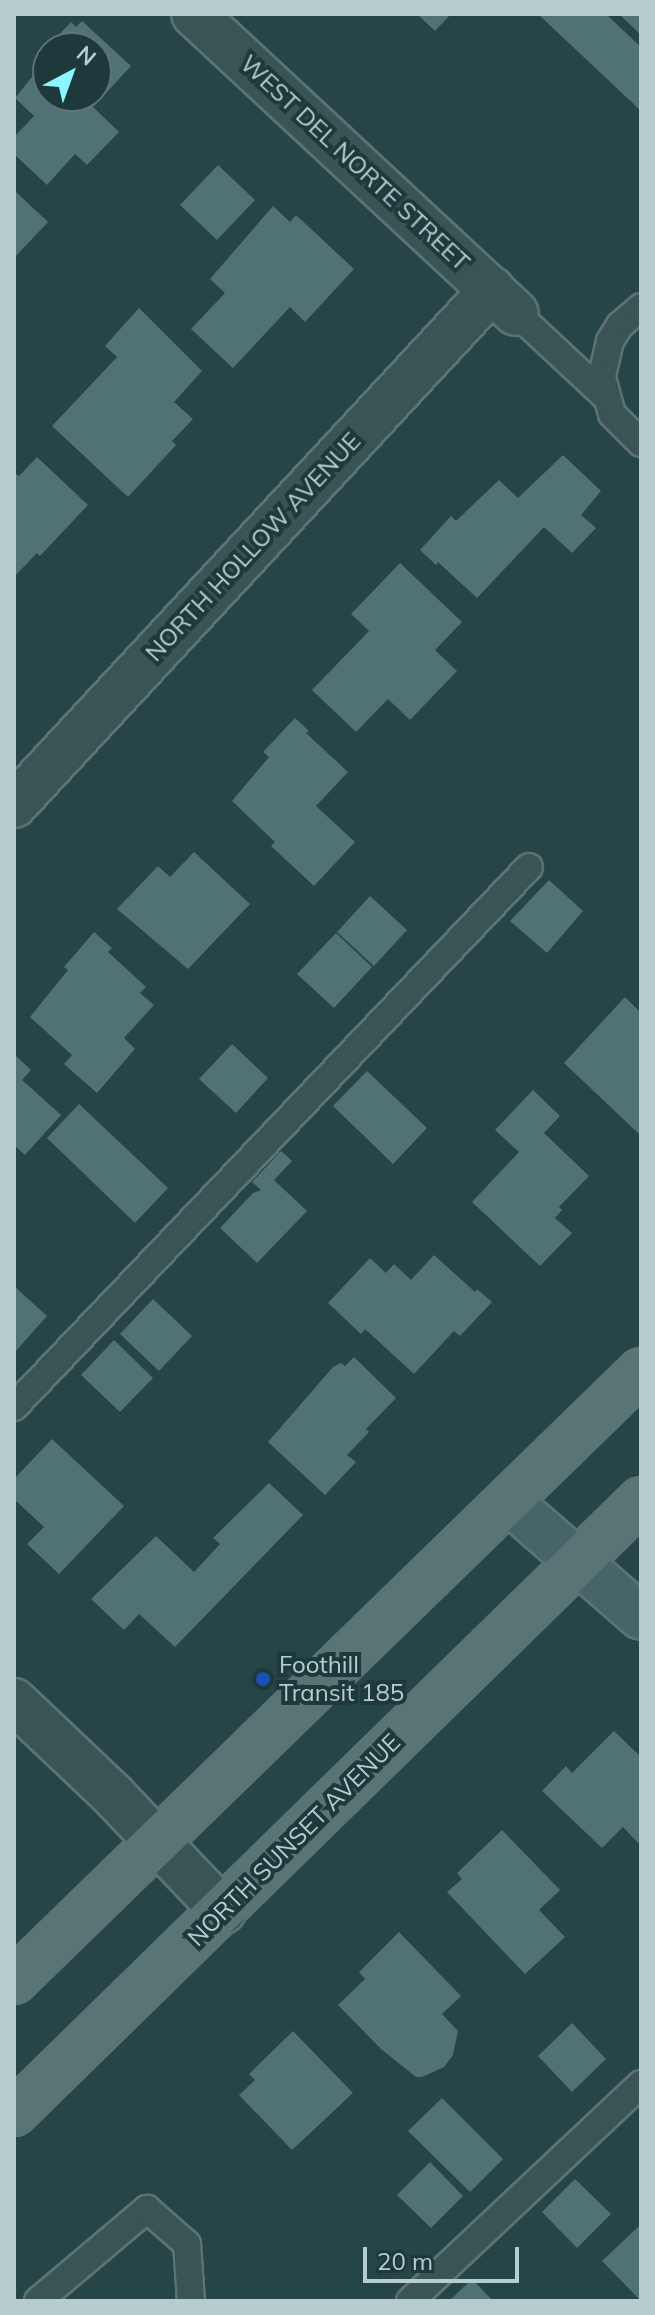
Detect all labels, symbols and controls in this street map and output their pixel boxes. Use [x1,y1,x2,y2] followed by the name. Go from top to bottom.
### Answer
[32,32,112,112] north arrow
[71,39,102,71] text: N
[234,49,476,277] street label: WEST DEL NORTE STREET
[140,427,366,667] street label: NORTH HOLLOW AVENUE
[279,1651,404,1707] place label: Foothill Transit 185
[254,1670,272,1688] marker: Foothill Transit 185
[182,1728,406,1952] street label: NORTH SUNSET AVENUE
[367,2231,523,2281] scale bar
[377,2246,433,2276] text: 20 m

